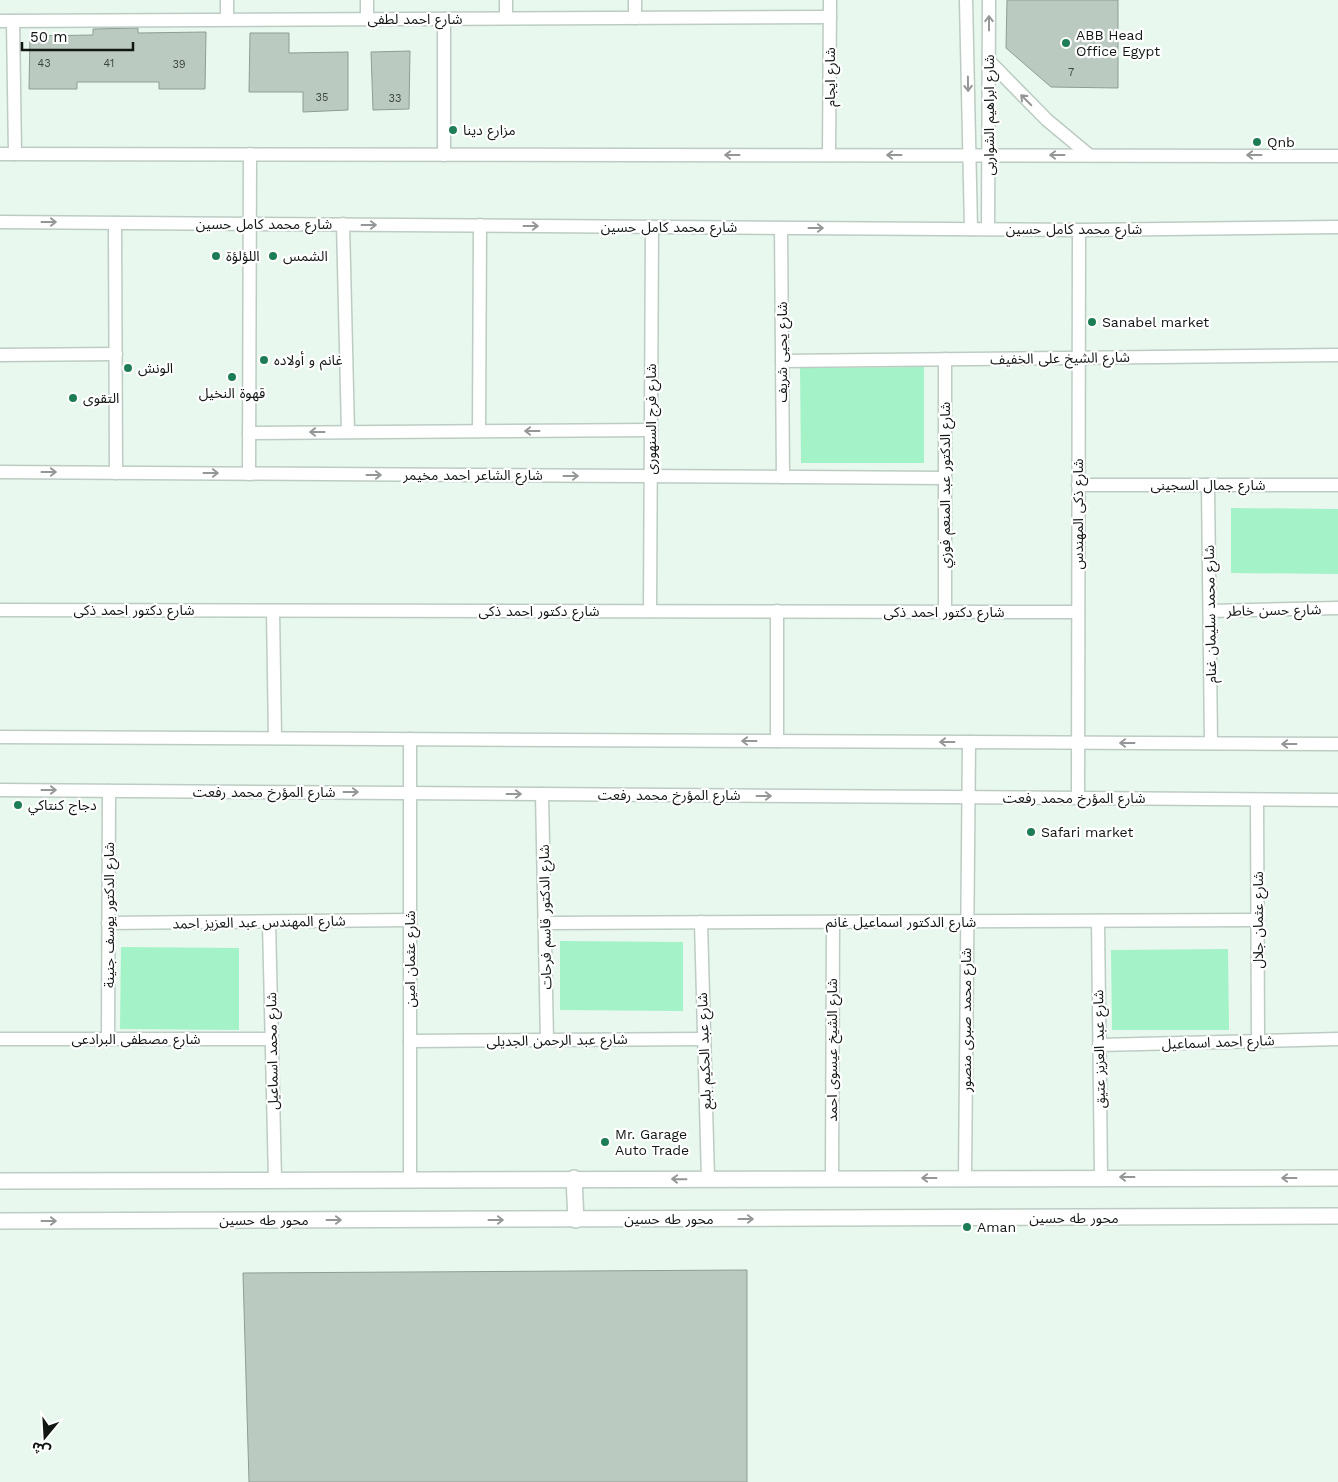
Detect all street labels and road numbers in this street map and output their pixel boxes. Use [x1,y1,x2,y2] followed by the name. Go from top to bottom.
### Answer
[368,11,462,30] street label: شارع احمد لطفى
[822,47,841,107] street label: شارع ايجام
[981,54,1000,176] street label: شارع ابراهيم الشواربى
[196,216,332,235] street label: شارع محمد كامل حسين
[601,219,737,238] street label: شارع محمد كامل حسين
[1006,221,1142,240] street label: شارع محمد كامل حسين
[774,301,793,403] street label: شارع يحيى شريف
[990,349,1130,370] street label: شارع الشيخ على الخفيف
[643,364,662,474] street label: شارع فرج السنهورى
[937,402,956,568] street label: شارع الدكتور عبد المنعم فوزي
[1070,459,1089,569] street label: شارع ذكى المهندس
[402,467,543,486] street label: شارع الشاعر احمد مخيمر
[1150,477,1266,496] street label: شارع جمال السجينى
[1201,545,1222,683] street label: شارع محمد سليمان غنام
[1226,601,1321,622] street label: شارع حسن خاطر
[74,602,194,621] street label: شارع دكتور احمد ذكى
[479,603,599,622] street label: شارع دكتور احمد ذكى
[884,604,1004,623] street label: شارع دكتور احمد ذكى
[193,784,335,803] street label: شارع المؤرخ محمد رفعت
[598,787,740,806] street label: شارع المؤرخ محمد رفعت
[1003,790,1145,809] street label: شارع المؤرخ محمد رفعت
[101,842,120,988] street label: شارع الدكتور يوسف جنينة
[536,844,557,990] street label: شارع الدكتور قاسم فرحات
[1250,871,1269,969] street label: شارع عثمان جلال
[402,910,421,1007] street label: شارع عثمان امين
[172,912,346,935] street label: شارع المهندس عبد العزيز احمد
[826,914,976,933] street label: شارع الدكتور اسماعيل غانم
[958,948,977,1093] street label: شارع محمد صبرى منصور
[824,978,843,1122] street label: شارع الشيخ عيسوى احمد
[1090,989,1111,1109] street label: شارع عبد العزيز عتيق
[263,992,284,1110] street label: شارع محمد اسماعيل
[694,992,717,1110] street label: شارع عبد الحكيم بلبع
[72,1031,201,1050] street label: شارع مصطفى البرادعى
[486,1031,628,1052] street label: شارع عبد الرحمن الجديلى
[1161,1032,1275,1055] street label: شارع احمد اسماعيل
[1029,1210,1119,1227] street label: محور طه حسين
[624,1211,714,1228] street label: محور طه حسين
[219,1212,309,1229] street label: محور طه حسين

